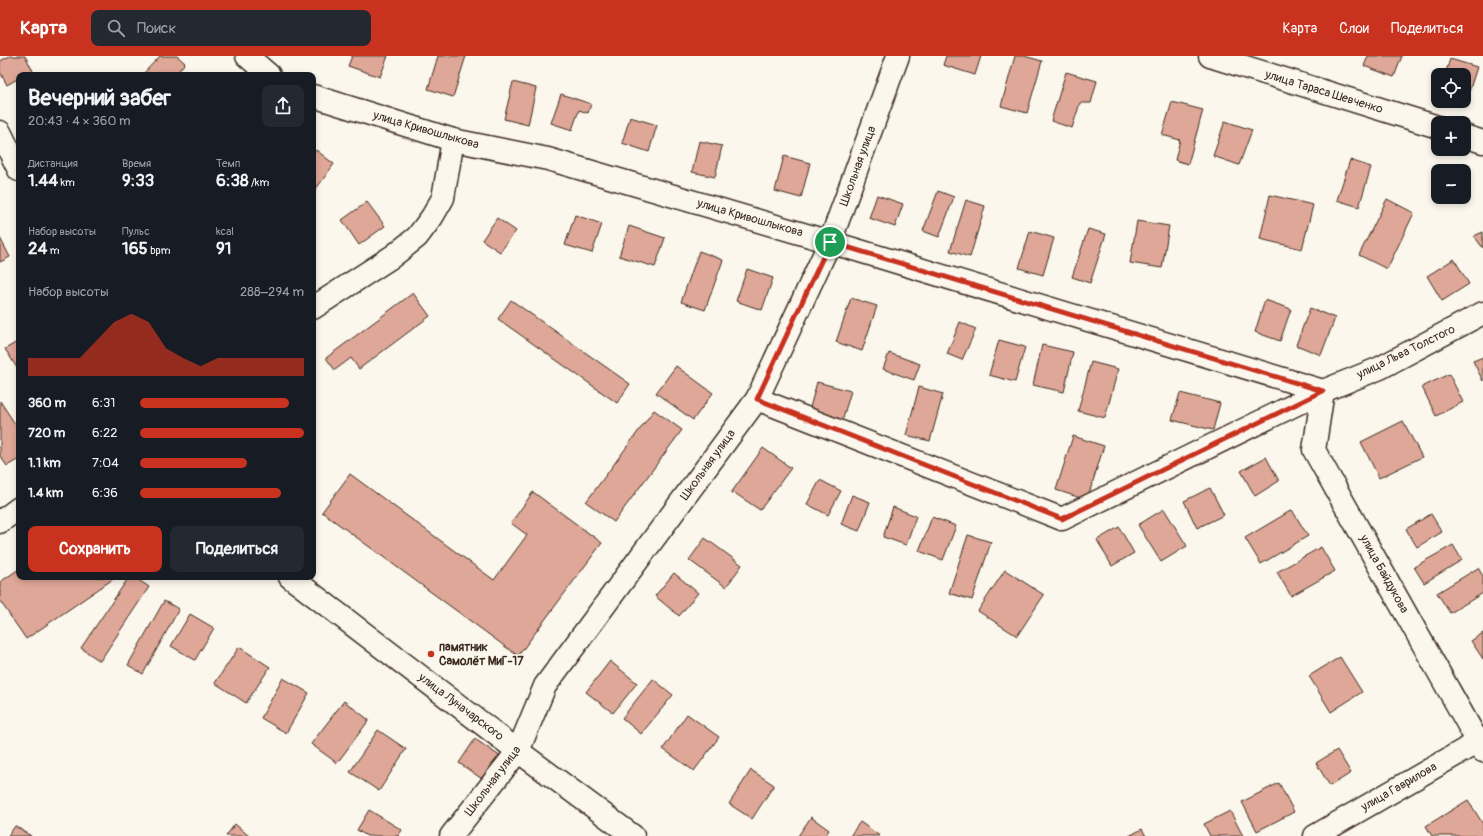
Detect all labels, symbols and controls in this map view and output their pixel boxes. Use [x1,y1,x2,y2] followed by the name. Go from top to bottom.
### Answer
[91,10,371,46] search box
[20,16,67,40] text: Карта
[105,17,127,39] icon: search
[137,19,176,38] text: Поиск
[1283,20,1317,37] text: Карта
[1339,20,1369,37] text: Слои
[1391,20,1463,37] text: Поделиться
[1262,67,1385,117] street label: улица Тараса Шевченко
[1431,68,1471,204] map controls
[1431,68,1471,108] button: locate
[28,84,171,112] text: Вечерний забег
[262,85,304,127] button: share
[370,107,481,152] street label: улица Кривошлыкова
[28,113,131,129] text: 20:43 · 4 × 360 m
[1431,116,1471,156] button: +
[837,124,880,208] street label: Школьная улица
[28,157,78,170] text: Дистанция
[122,157,151,170] text: Время
[216,157,240,170] text: Темп
[1431,164,1471,204] button: −
[28,170,58,191] text: 1.44
[122,170,154,191] text: 9:33
[216,170,249,191] text: 6:38
[58,176,75,189] text: km
[249,176,269,189] text: /km
[694,195,805,240] street label: улица Кривошлыкова
[28,225,96,238] text: Набор высоты
[122,225,150,238] text: Пульс
[216,225,234,238] text: kcal
[813,225,847,259] pin
[819,231,841,253] icon: arrive
[28,238,47,259] text: 24
[122,238,148,259] text: 165
[216,238,231,259] text: 91
[47,244,60,257] text: m
[148,244,171,257] text: bpm
[28,284,109,300] text: Набор высоты
[240,284,304,300] text: 288–294 m
[1353,321,1458,383] street label: улица Льва Толстого
[28,395,66,411] text: 360 m
[92,395,115,411] text: 6:31
[28,425,65,441] text: 720 m
[92,425,118,441] text: 6:22
[677,426,739,503] street label: Школьная улица
[28,455,61,471] text: 1.1 km
[92,455,119,471] text: 7:04
[28,485,63,501] text: 1.4 km
[92,485,118,501] text: 6:36
[28,526,162,572] button: Сохранить
[170,526,304,572] button: Поделиться
[1356,531,1412,616] street label: улица Байдукова
[439,640,524,669] place label: памятник Самолёт МиГ-17
[426,649,436,659] marker: памятник Самолёт МиГ-17
[415,669,507,744] street label: улица Луначарского
[462,743,525,819] street label: Школьная улица
[1358,759,1440,815] street label: улица Гаврилова

